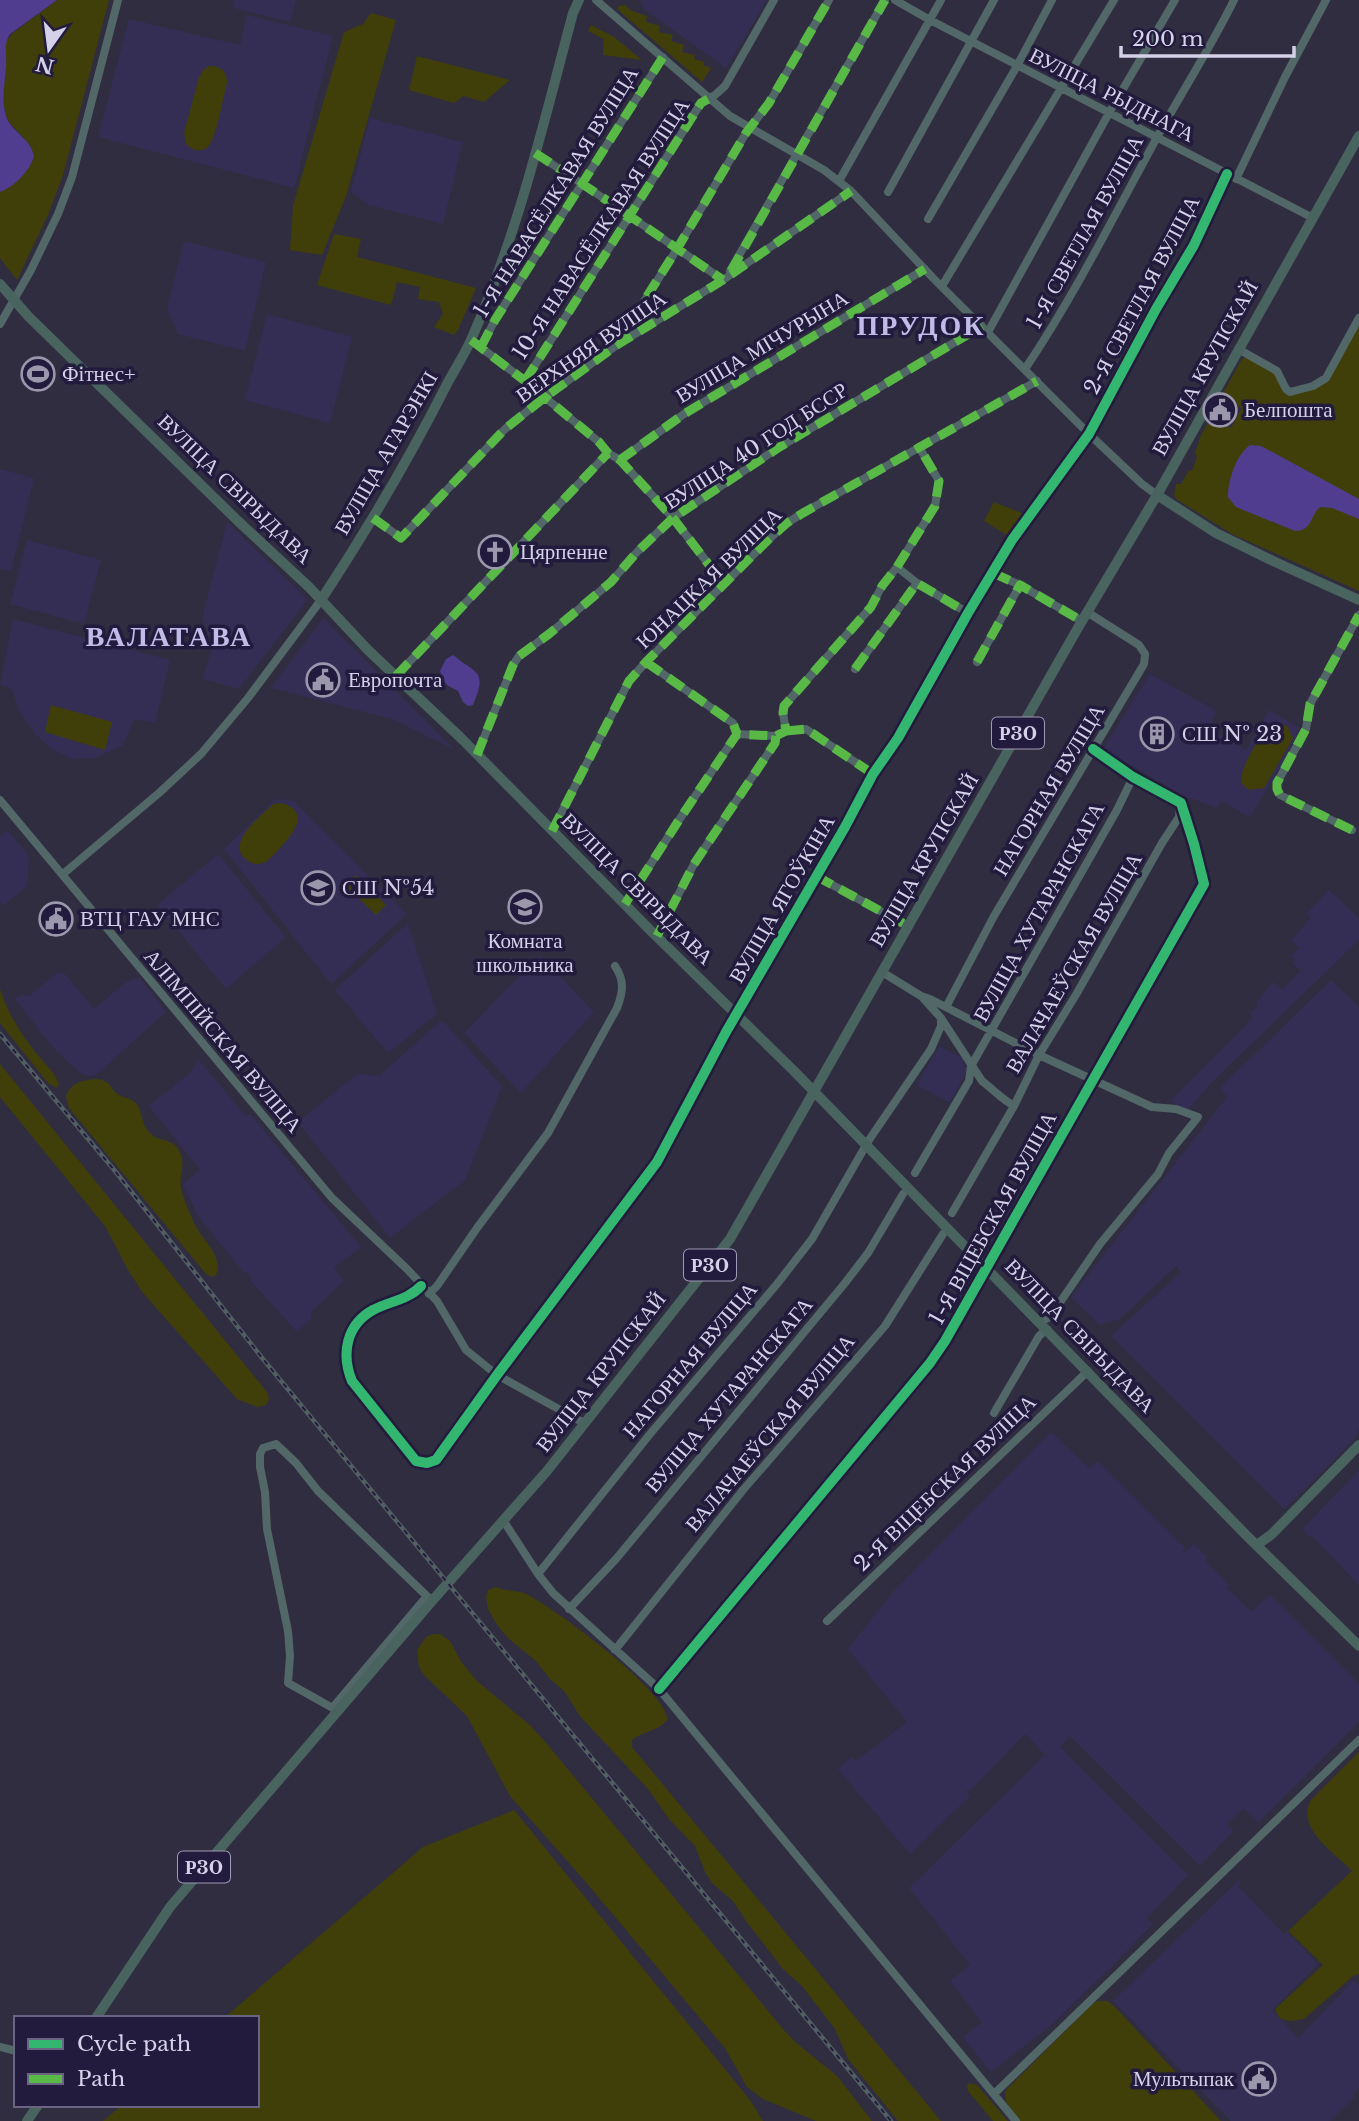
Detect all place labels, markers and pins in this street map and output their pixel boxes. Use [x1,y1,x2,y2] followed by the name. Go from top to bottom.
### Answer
[19,355,57,393] sports icon: Фітнес+
[62,361,136,387] place label: Фітнес+
[1201,391,1239,429] public building icon: Белпошта
[1244,397,1333,423] place label: Белпошта
[476,533,514,571] church icon: Цярпенне
[520,539,608,565] place label: Цярпенне
[304,661,342,699] public building icon: Европочта
[348,667,443,693] place label: Европочта
[1138,715,1176,753] building icon: СШ № 23
[1182,721,1282,747] place label: СШ № 23
[299,869,337,907] school or university icon: СШ №54
[342,875,434,901] place label: СШ №54
[506,888,544,926] school or university icon: Комната школьника
[37,900,75,938] public building icon: ВТЦ ГАУ МНС
[80,906,220,932] place label: ВТЦ ГАУ МНС
[476,928,574,978] place label: Комната школьника
[1240,2060,1278,2098] public building icon: Мультыпак
[1133,2066,1235,2092] place label: Мультыпак

